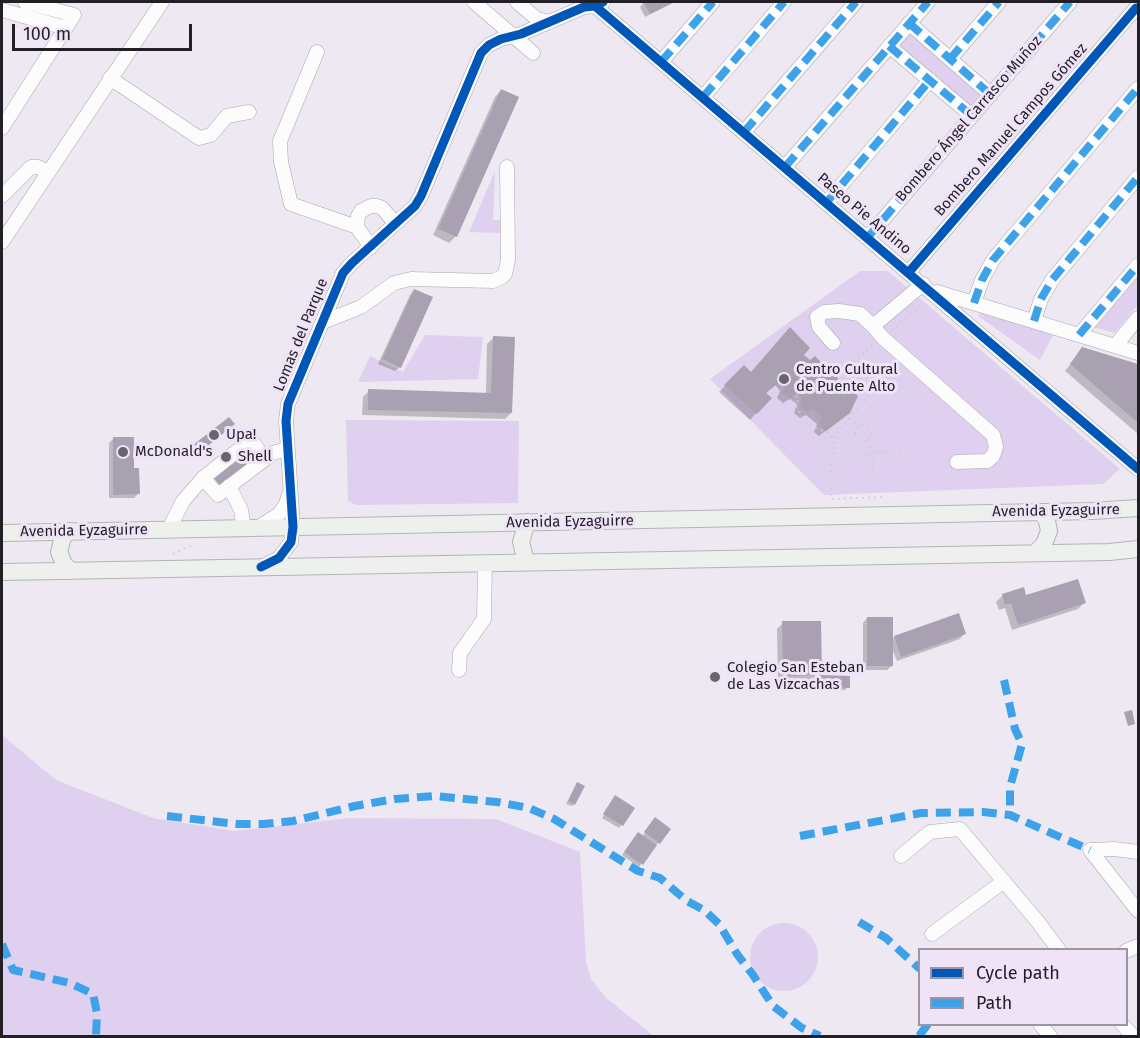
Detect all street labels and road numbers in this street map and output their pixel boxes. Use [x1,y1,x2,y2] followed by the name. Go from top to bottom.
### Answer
[892,32,1046,206] street label: Bombero Ángel Carrasco Muñoz
[931,40,1091,220] street label: Bombero Manuel Campos Gómez
[813,169,915,259] street label: Paseo Pie Andino
[270,276,332,394] street label: Lomas del Parque
[992,501,1120,521] street label: Avenida Eyzaguirre
[506,512,634,532] street label: Avenida Eyzaguirre
[20,521,148,541] street label: Avenida Eyzaguirre

